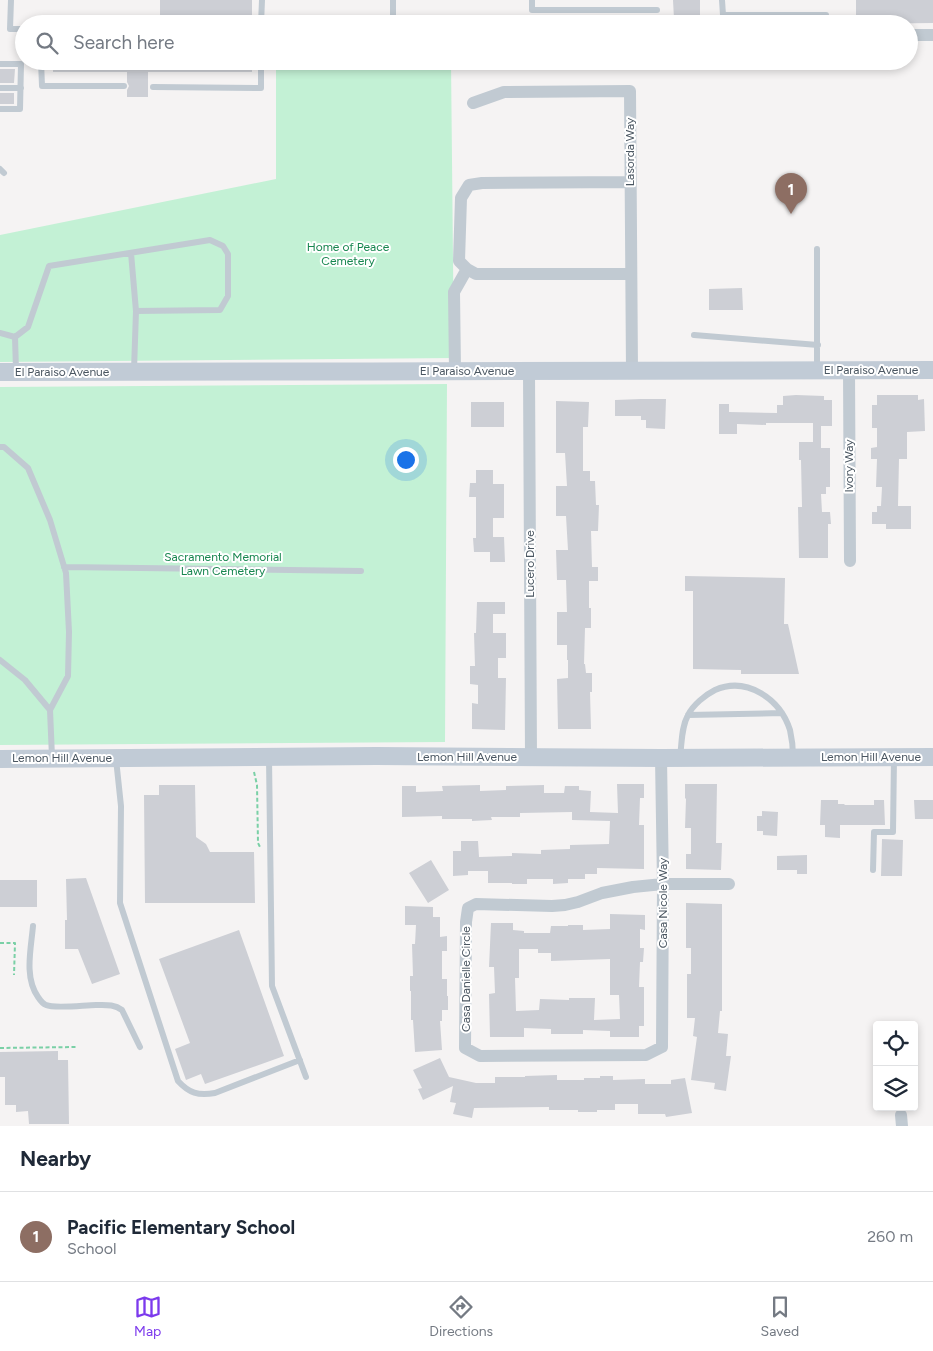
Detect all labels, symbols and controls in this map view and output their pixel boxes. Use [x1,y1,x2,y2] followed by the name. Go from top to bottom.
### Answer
[15,15,918,70] search box
[33,29,61,57] icon: search
[73,31,175,54] text: Search here
[623,117,637,186] street label: Lasorda Way
[775,173,807,214] pin: 1
[307,240,390,268] park label: Home of Peace Cemetery
[824,363,919,377] street label: El Paraiso Avenue
[420,364,515,378] street label: El Paraiso Avenue
[15,365,110,379] street label: El Paraiso Avenue
[842,439,856,493] street label: Ivory Way
[393,447,419,473] your location
[523,530,537,598] street label: Lucero Drive
[164,550,282,578] park label: Sacramento Memorial Lawn Cemetery
[417,750,518,764] street label: Lemon Hill Avenue
[821,750,922,764] street label: Lemon Hill Avenue
[12,751,113,765] street label: Lemon Hill Avenue
[656,857,670,948] street label: Casa Nicole Way
[459,926,473,1032] street label: Casa Danielle Circle
[873,1021,918,1111] map controls
[873,1021,918,1066] button: locate
[873,1066,918,1111] button: layers
[20,1146,91,1171] text: Nearby
[67,1216,295,1239] text: Pacific Elementary School
[33,1227,39,1246] text: 1
[867,1227,913,1246] text: 260 m
[67,1239,117,1258] text: School
[134,1293,162,1340] tab: Map
[429,1293,493,1340] tab: Directions
[761,1293,799,1340] tab: Saved

